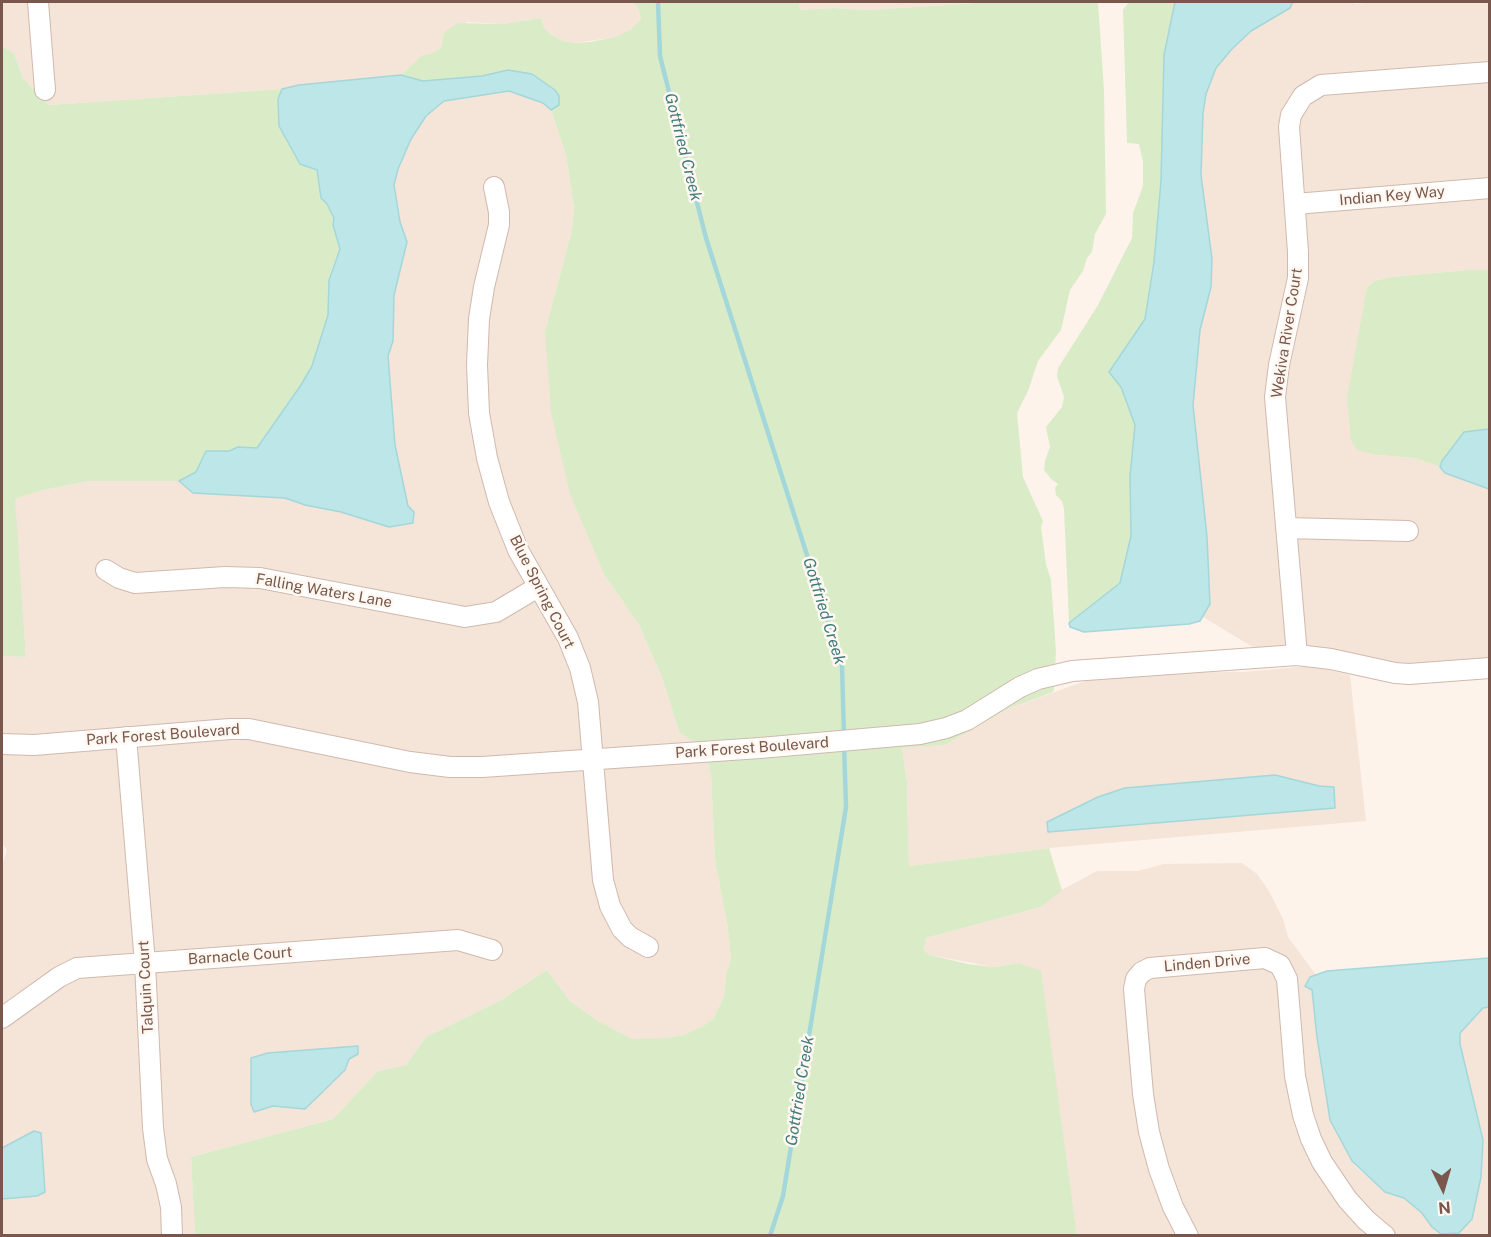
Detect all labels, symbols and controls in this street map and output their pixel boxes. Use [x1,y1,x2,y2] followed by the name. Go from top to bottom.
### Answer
[660,91,706,203] water label: Gottfried Creek
[1338,182,1446,210] street label: Indian Key Way
[1268,266,1306,400] street label: Wekiva River Court
[506,532,578,652] street label: Blue Spring Court
[799,555,849,667] water label: Gottfried Creek
[255,570,393,612] street label: Falling Waters Lane
[85,721,241,749] street label: Park Forest Boulevard
[674,734,830,762] street label: Park Forest Boulevard
[135,940,157,1034] street label: Talquin Court
[187,943,293,969] street label: Barnacle Court
[1163,950,1251,976] street label: Linden Drive
[782,1035,818,1147] water label: Gottfried Creek
[1413,1159,1473,1219] north arrow
[1438,1197,1452,1217] text: N

